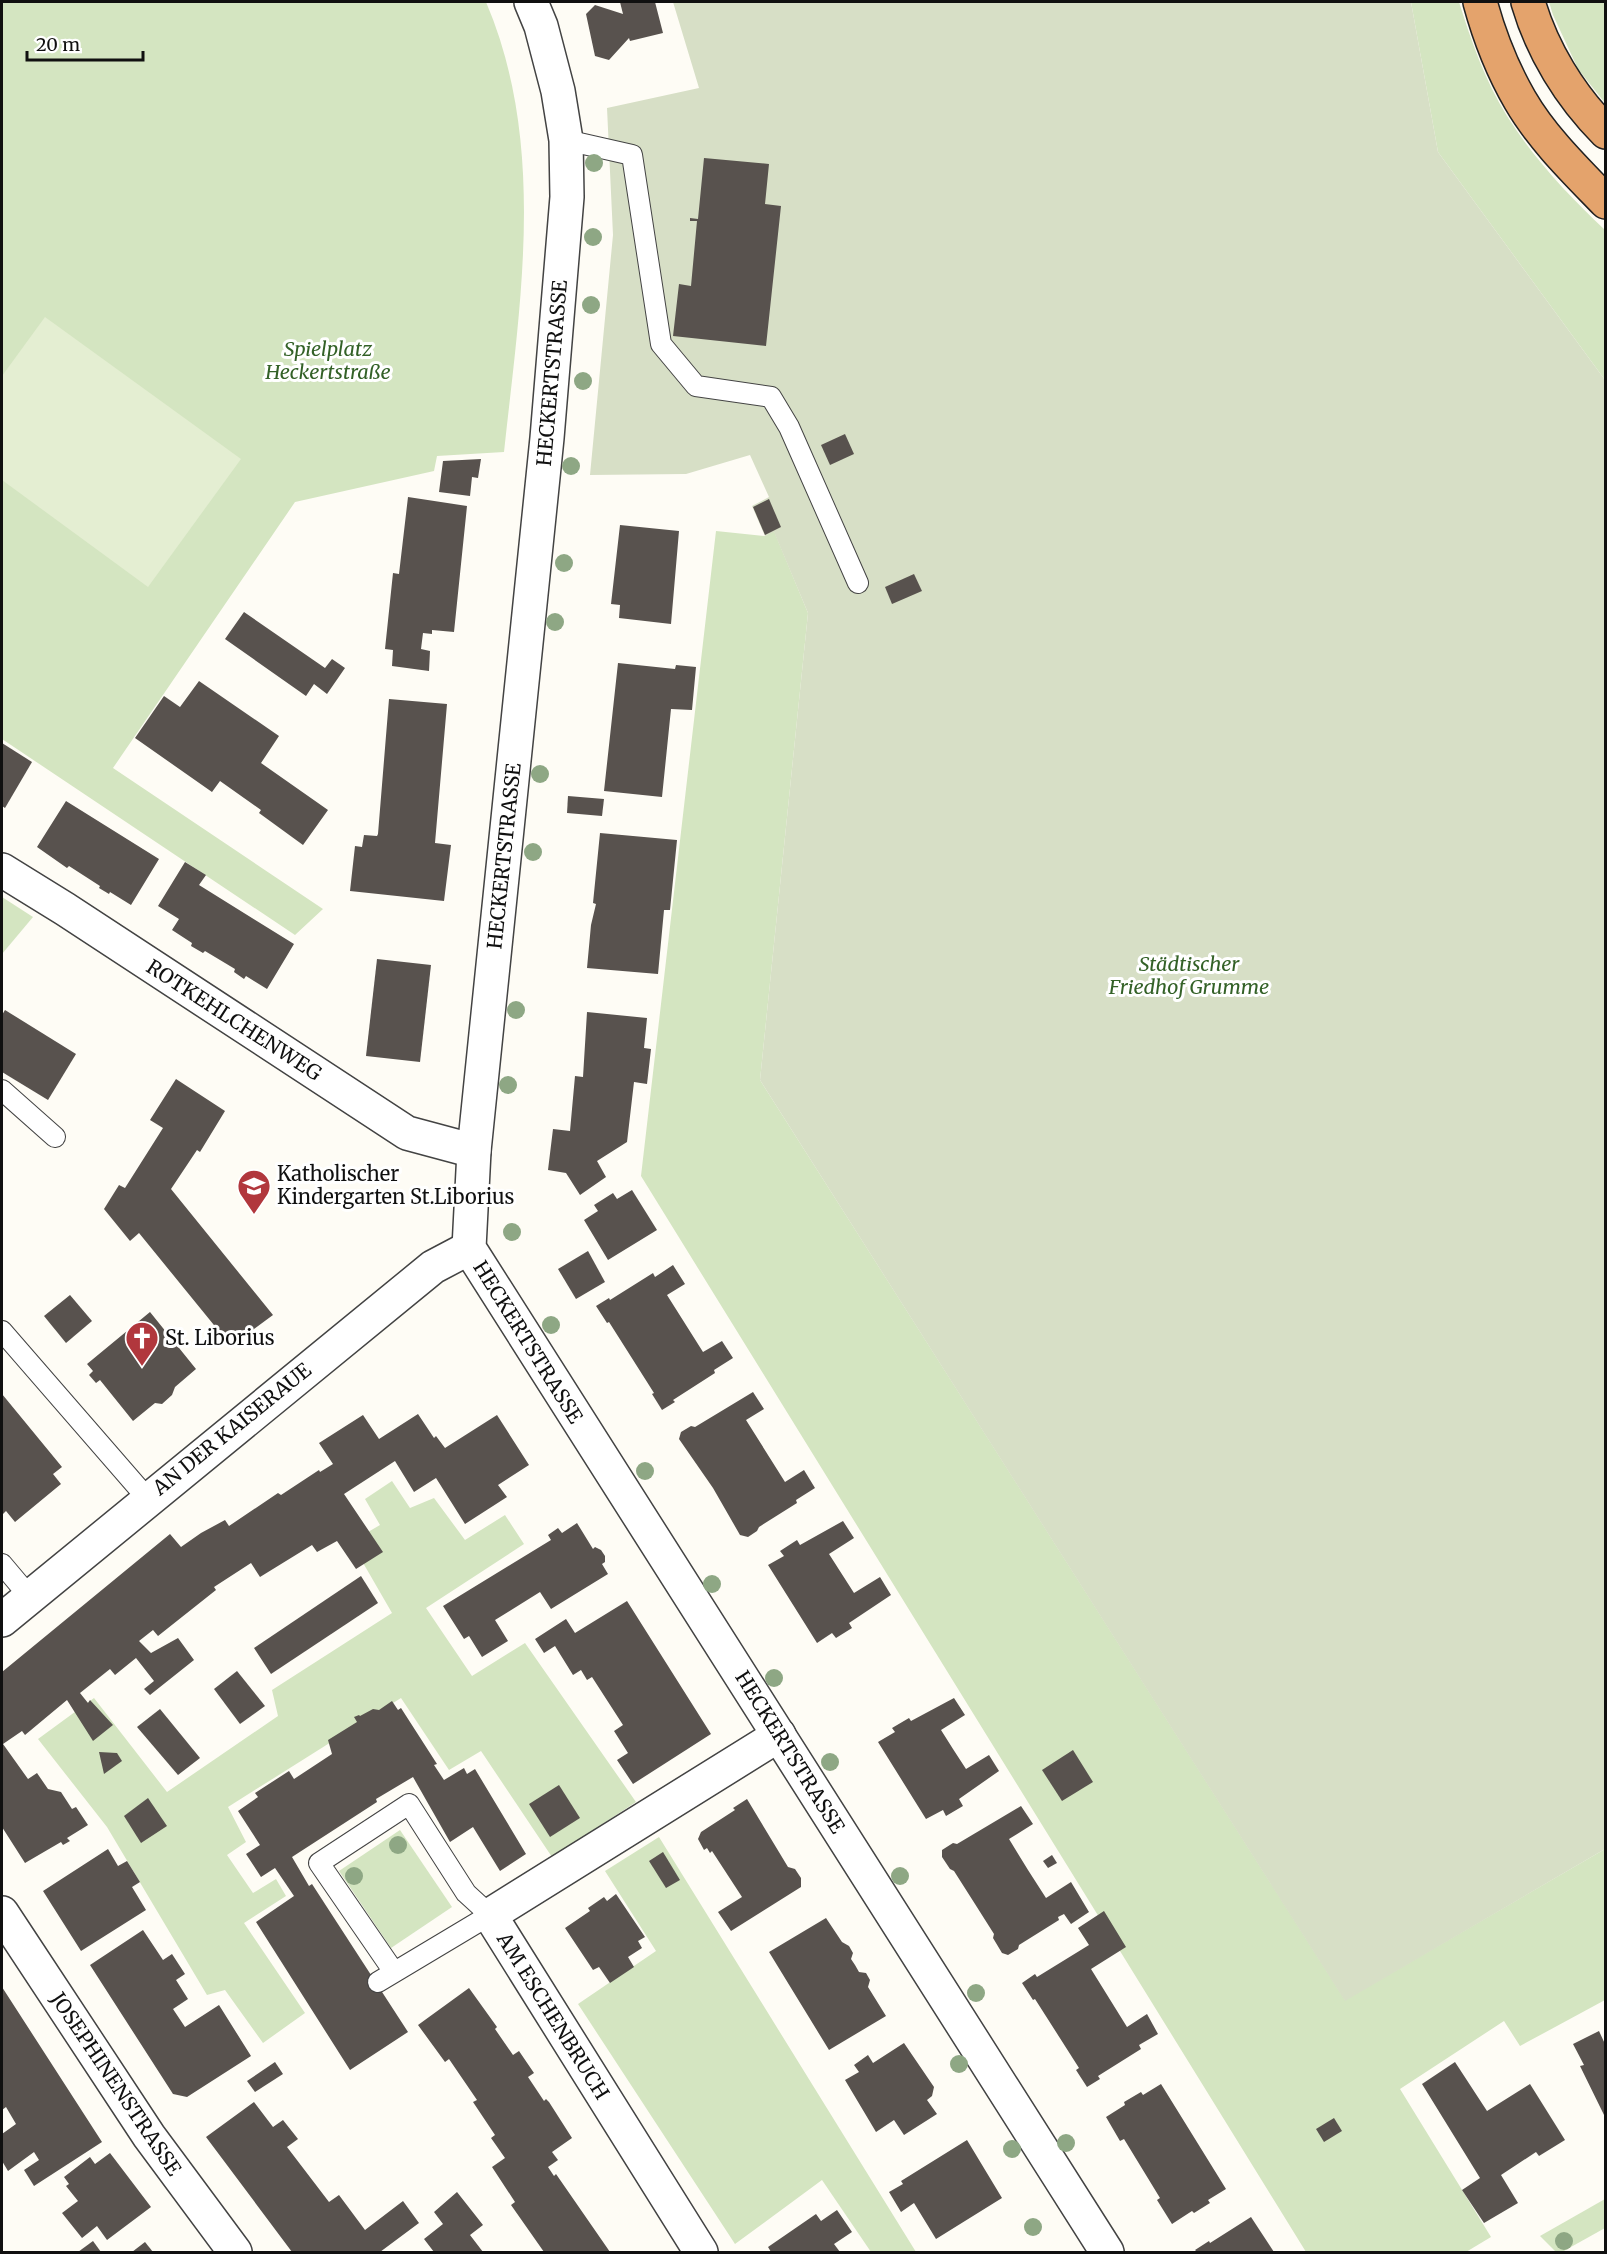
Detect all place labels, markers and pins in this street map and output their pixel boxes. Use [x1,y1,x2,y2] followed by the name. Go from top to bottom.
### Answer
[277,1161,514,1209] place label: Katholischer Kindergarten St.Liborius
[236,1168,272,1215] school or university icon: Katholischer Kindergarten St.Liborius
[124,1320,160,1367] church icon: St. Liborius
[165,1325,274,1350] place label: St. Liborius

